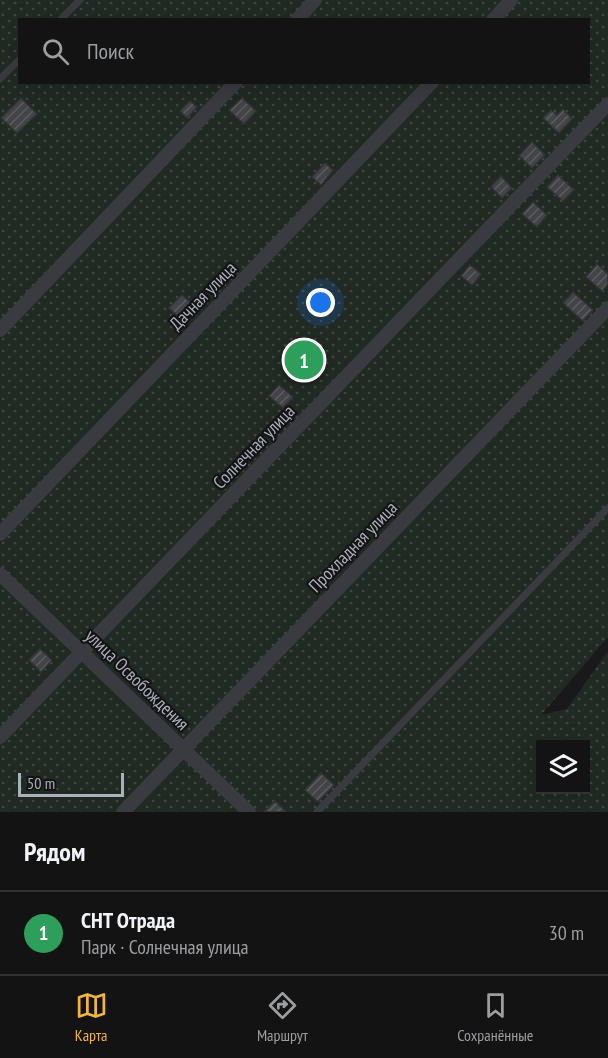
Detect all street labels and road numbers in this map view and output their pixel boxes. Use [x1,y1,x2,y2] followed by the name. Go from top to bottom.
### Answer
[164,256,241,335] street label: Дачная улица
[208,400,299,493] street label: Солнечная улица
[304,496,402,597] street label: Прохладная улица
[81,624,194,735] street label: улица Освобождения

